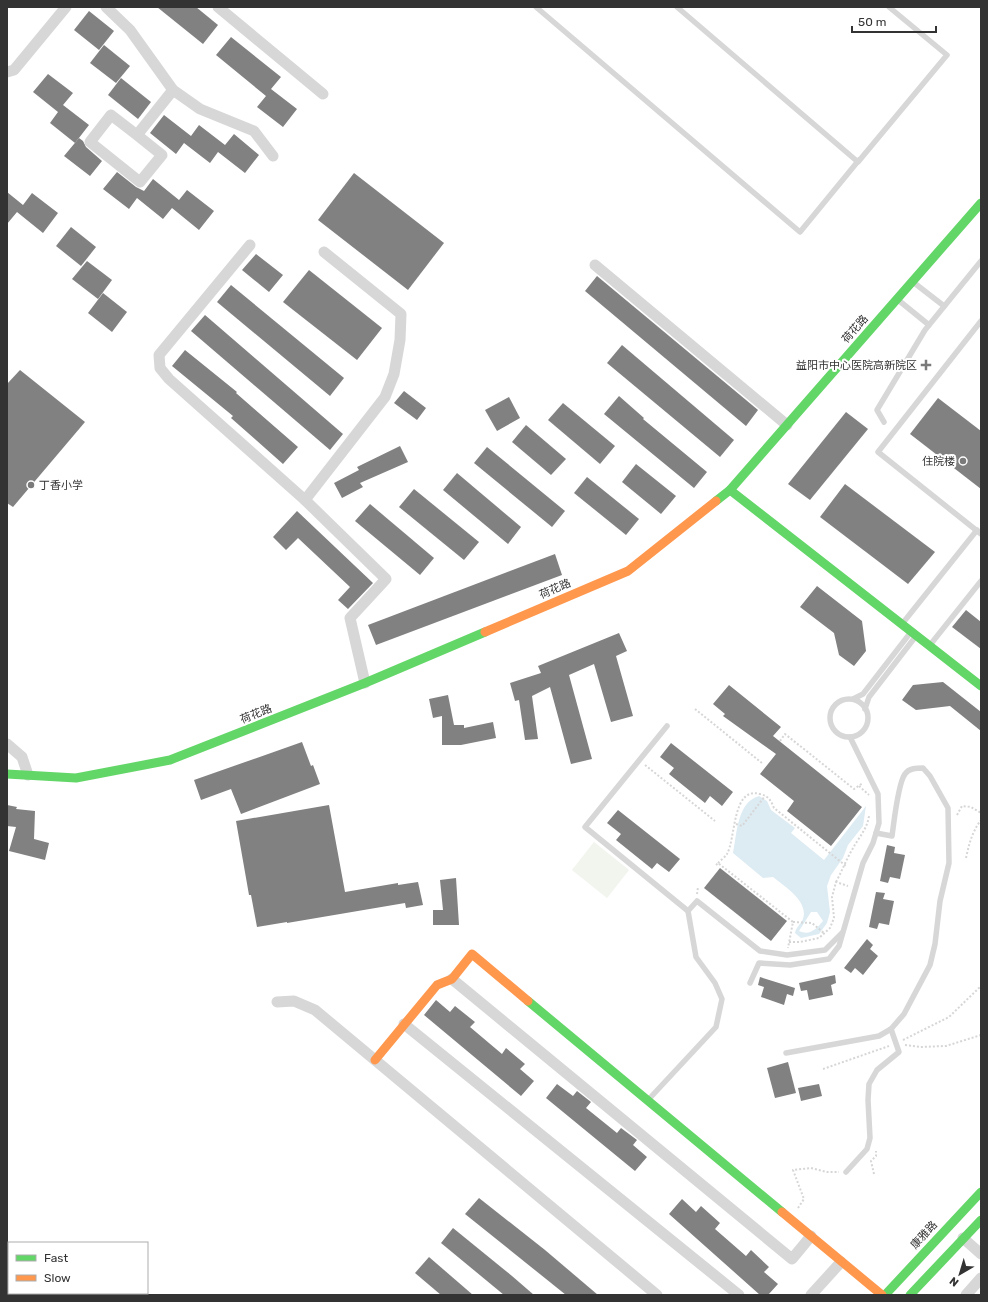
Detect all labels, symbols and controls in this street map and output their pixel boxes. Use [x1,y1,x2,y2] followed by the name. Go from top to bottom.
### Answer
[852,8,936,34] scale bar
[858,15,886,29] text: 50 m
[839,312,871,346] street label: 荷花路
[796,359,917,372] place label: 益阳市中心医院高新院区
[920,359,932,371] marker: 益阳市中心医院高新院区
[922,455,955,468] place label: 住院楼
[958,456,968,466] marker: 住院楼
[39,479,83,492] place label: 丁香小学
[26,480,36,490] marker: 丁香小学
[537,577,573,601] street label: 荷花路
[238,702,274,726] street label: 荷花路
[908,1218,940,1252] street label: 康雅路
[8,1242,148,1294] legend
[44,1251,68,1265] text: Fast
[940,1254,980,1294] north arrow
[44,1271,71,1285] text: Slow
[947,1274,961,1289] text: N

